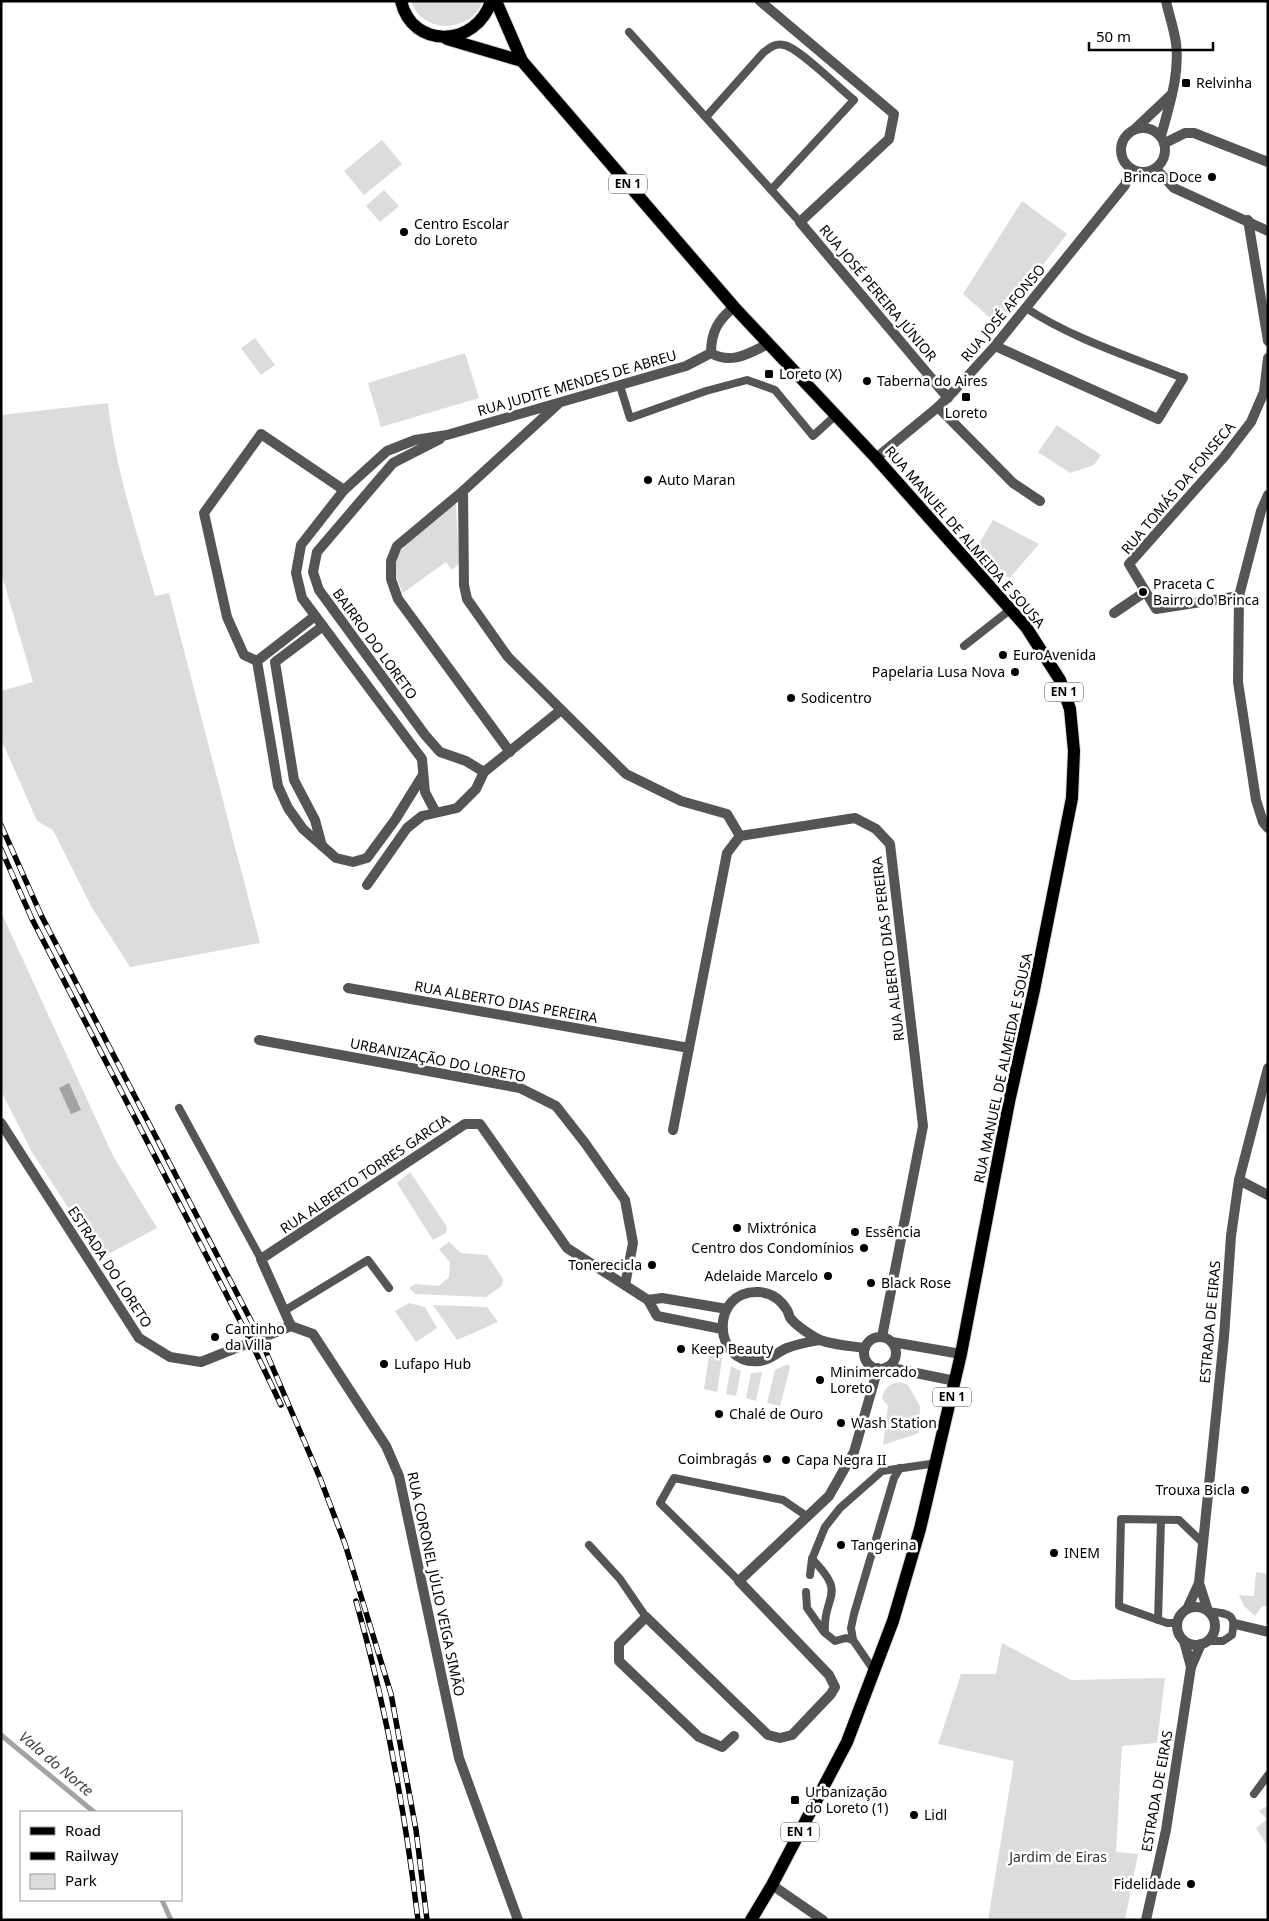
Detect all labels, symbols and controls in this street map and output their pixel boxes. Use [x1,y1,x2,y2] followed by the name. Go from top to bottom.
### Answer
[1089,20,1213,52] scale bar
[1096,26,1131,46] text: 50 m
[1196,73,1252,92] place label: Relvinha
[1180,77,1192,89] marker: Relvinha
[1123,167,1202,186] place label: Brinca Doce
[1206,171,1218,183] marker: Brinca Doce
[609,174,647,193] road number: EN 1
[414,214,509,249] place label: Centro Escolar do Loreto
[815,220,941,365] street label: RUA JOSÉ PEREIRA JÚNIOR
[398,226,410,238] marker: Centro Escolar do Loreto
[956,260,1049,365] street label: RUA JOSÉ AFONSO
[475,345,679,420] street label: RUA JUDITE MENDES DE ABREU
[779,364,842,383] place label: Loreto (X)
[763,368,775,380] marker: Loreto (X)
[877,371,988,390] place label: Taberna do Aires
[861,375,873,387] marker: Taberna do Aires
[960,391,972,403] marker: Loreto
[945,403,987,422] place label: Loreto
[1117,417,1239,558] street label: RUA TOMÁS DA FONSECA
[881,442,1050,632] street label: RUA MANUEL DE ALMEIDA E SOUSA
[658,470,735,489] place label: Auto Maran
[642,474,654,486] marker: Auto Maran
[1153,574,1259,609] place label: Praceta C Bairro do Brinca
[329,585,422,703] street label: BAIRRO DO LORETO
[1137,586,1149,598] marker: Praceta C Bairro do Brinca
[1013,645,1096,664] place label: EuroAvenida
[997,649,1009,661] marker: EuroAvenida
[872,662,1005,681] place label: Papelaria Lusa Nova
[1009,666,1021,678] marker: Papelaria Lusa Nova
[1045,682,1083,702] road number: EN 1
[801,688,872,707] place label: Sodicentro
[785,692,797,704] marker: Sodicentro
[867,856,908,1042] street label: RUA ALBERTO DIAS PEREIRA
[969,951,1036,1185] street label: RUA MANUEL DE ALMEIDA E SOUSA
[413,976,599,1027] street label: RUA ALBERTO DIAS PEREIRA
[348,1033,528,1086] street label: URBANIZAÇÃO DO LORETO
[276,1110,453,1238] street label: RUA ALBERTO TORRES GARCIA
[64,1202,157,1331] street label: ESTRADA DO LORETO
[747,1218,817,1237] place label: Mixtrónica
[731,1222,743,1234] marker: Mixtrónica
[865,1222,921,1241] place label: Essência
[849,1226,861,1238] marker: Essência
[691,1238,854,1257] place label: Centro dos Condomínios
[858,1242,870,1254] marker: Centro dos Condomínios
[568,1255,642,1274] place label: Tonerecicla
[646,1259,658,1271] marker: Tonerecicla
[1195,1260,1224,1384] street label: ESTRADA DE EIRAS
[705,1266,818,1285] place label: Adelaide Marcelo
[822,1270,834,1282] marker: Adelaide Marcelo
[881,1273,951,1292] place label: Black Rose
[865,1277,877,1289] marker: Black Rose
[225,1319,285,1354] place label: Cantinho da Villa
[209,1331,221,1343] marker: Cantinho da Villa
[691,1339,774,1358] place label: Keep Beauty
[675,1343,687,1355] marker: Keep Beauty
[394,1354,471,1373] place label: Lufapo Hub
[378,1358,390,1370] marker: Lufapo Hub
[830,1362,917,1397] place label: Minimercado Loreto
[814,1374,826,1386] marker: Minimercado Loreto
[933,1388,971,1406] road number: EN 1
[729,1404,823,1423] place label: Chalé de Ouro
[713,1408,725,1420] marker: Chalé de Ouro
[851,1413,937,1432] place label: Wash Station
[835,1417,847,1429] marker: Wash Station
[678,1449,757,1468] place label: Coimbragás
[796,1450,887,1469] place label: Capa Negra II
[761,1453,773,1465] marker: Coimbragás
[780,1454,792,1466] marker: Capa Negra II
[403,1470,470,1698] street label: RUA CORONEL JÚLIO VEIGA SIMÃO
[1155,1480,1235,1499] place label: Trouxa Bicla
[1239,1484,1251,1496] marker: Trouxa Bicla
[851,1535,917,1554] place label: Tangerina
[835,1539,847,1551] marker: Tangerina
[1064,1543,1100,1562] place label: INEM
[1048,1547,1060,1559] marker: INEM
[15,1726,98,1801] water label: Vala do Norte
[1136,1728,1177,1853] street label: ESTRADA DE EIRAS
[805,1782,889,1817] place label: Urbanização do Loreto (1)
[789,1794,801,1806] marker: Urbanização do Loreto (1)
[924,1805,947,1824] place label: Lidl
[908,1809,920,1821] marker: Lidl
[20,1811,182,1901] legend
[65,1820,101,1840] text: Road
[781,1822,819,1841] road number: EN 1
[65,1845,119,1865] text: Railway
[1007,1847,1107,1866] park label: Jardim de Eiras
[65,1870,97,1890] text: Park
[1113,1874,1181,1893] place label: Fidelidade
[1185,1878,1197,1890] marker: Fidelidade

